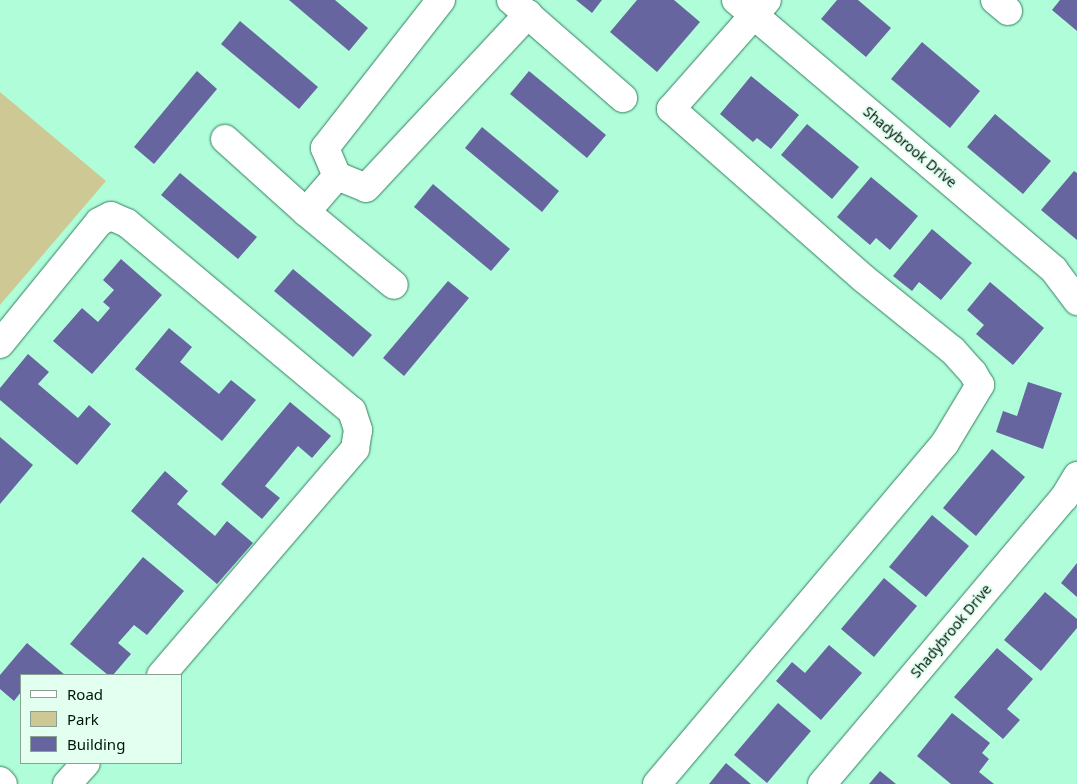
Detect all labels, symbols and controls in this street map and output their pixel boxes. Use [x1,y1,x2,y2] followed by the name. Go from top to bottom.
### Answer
[860,103,960,191] street label: Shadybrook Drive
[907,581,995,681] street label: Shadybrook Drive
[20,674,182,764] legend
[67,684,103,704] text: Road
[67,709,99,729] text: Park
[67,734,125,754] text: Building

